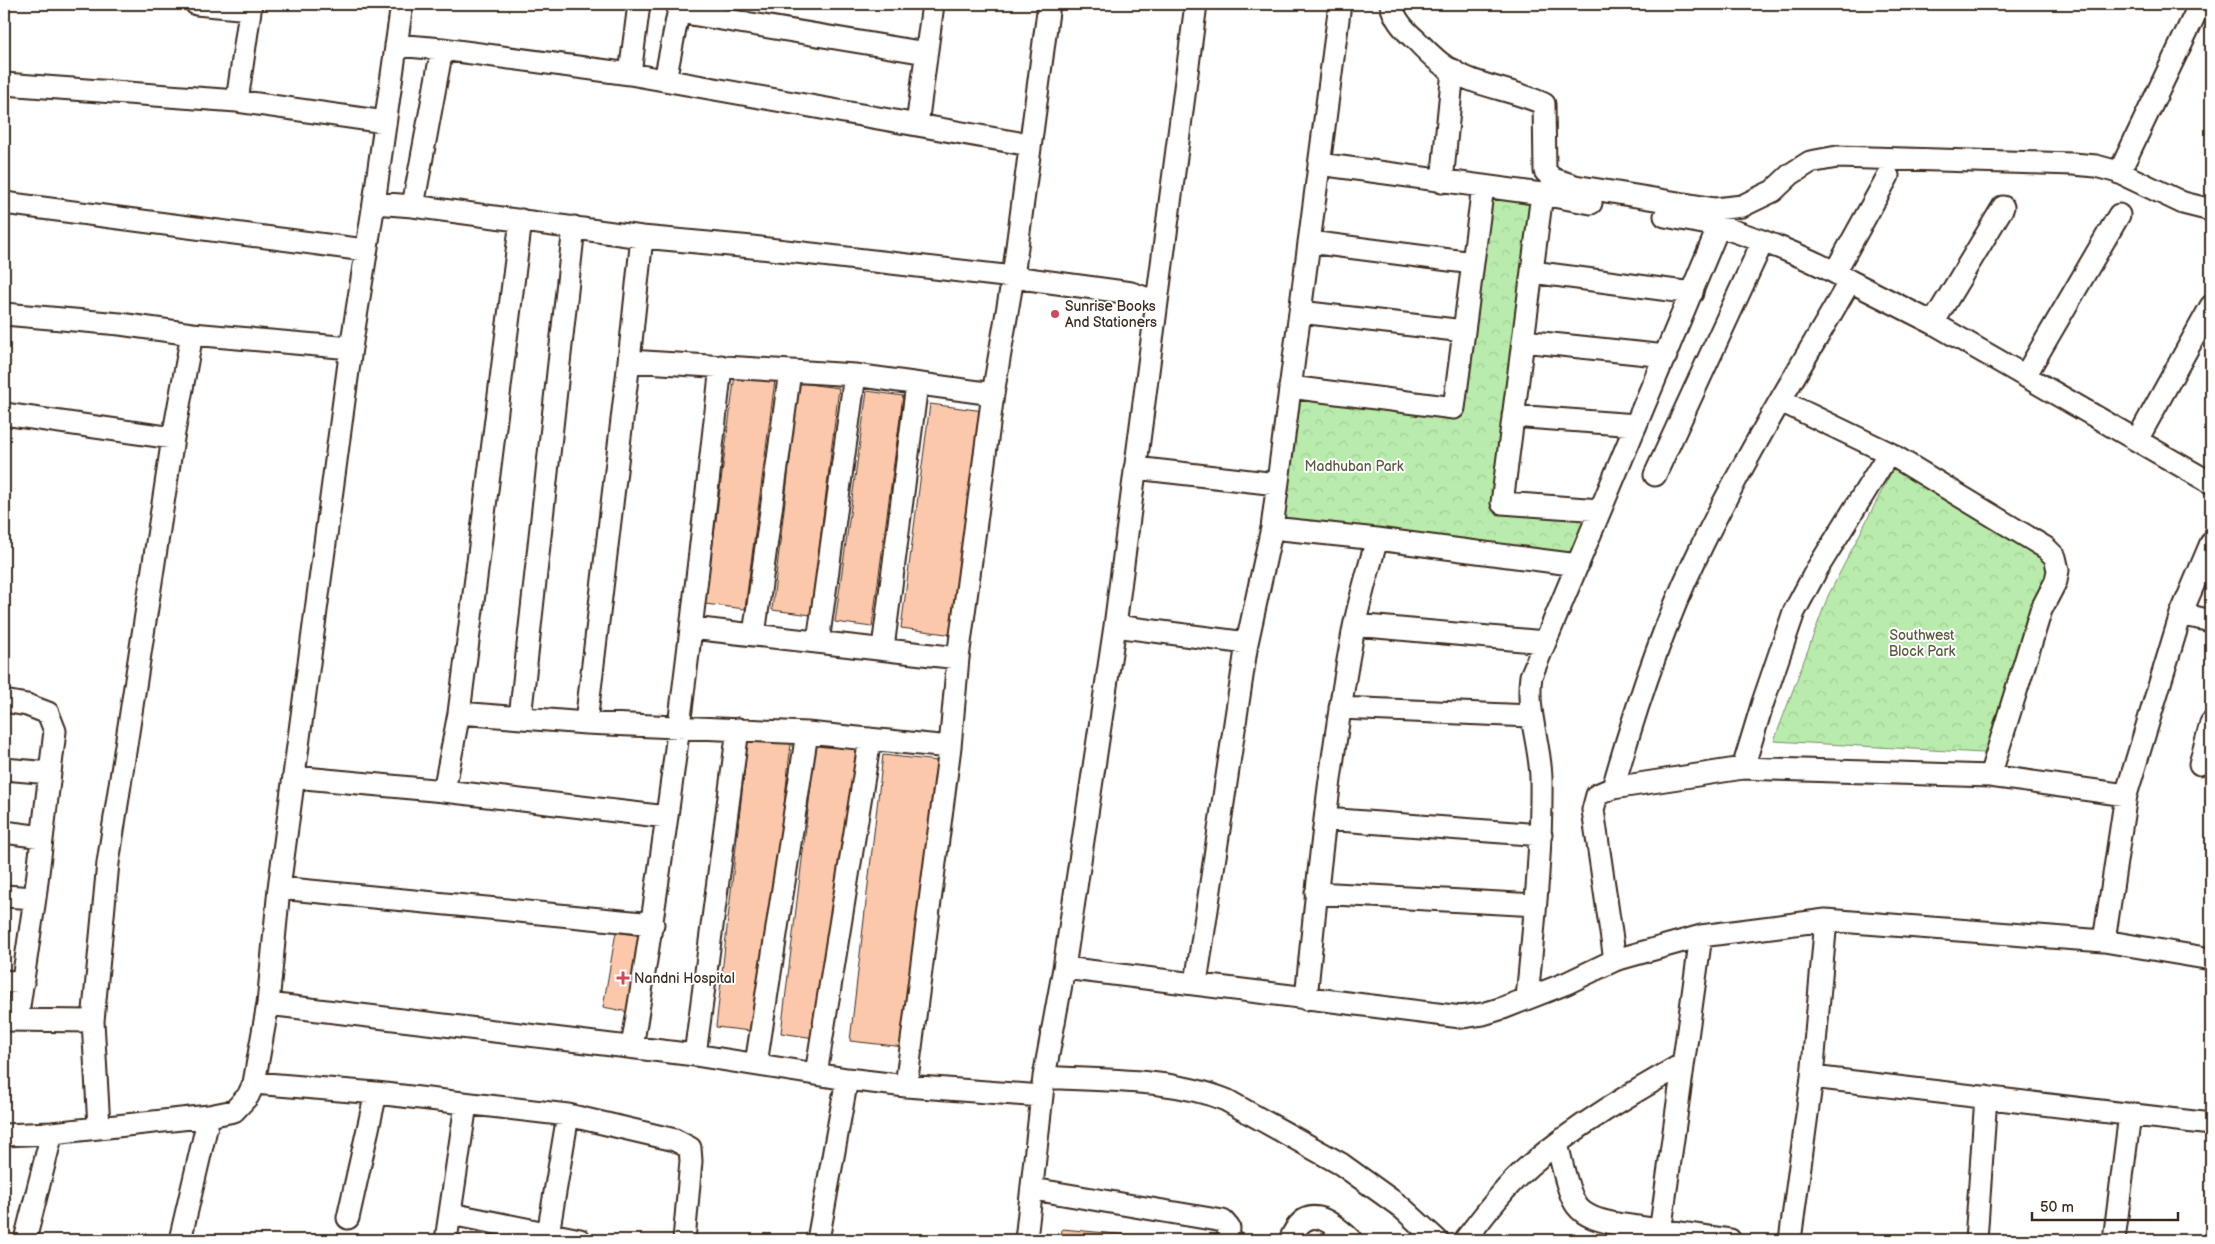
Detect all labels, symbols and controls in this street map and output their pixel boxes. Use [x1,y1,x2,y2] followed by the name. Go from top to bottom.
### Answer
[1065,298,1157,331] place label: Sunrise Books And Stationers
[1049,308,1061,320] marker: Sunrise Books And Stationers
[1304,458,1404,475] park label: Madhuban Park
[1889,627,1956,660] park label: Southwest Block Park
[634,970,735,987] place label: Nandni Hospital
[616,971,630,985] marker: Nandni Hospital
[2032,1189,2179,1221] scale bar
[2040,1198,2074,1217] text: 50 m

